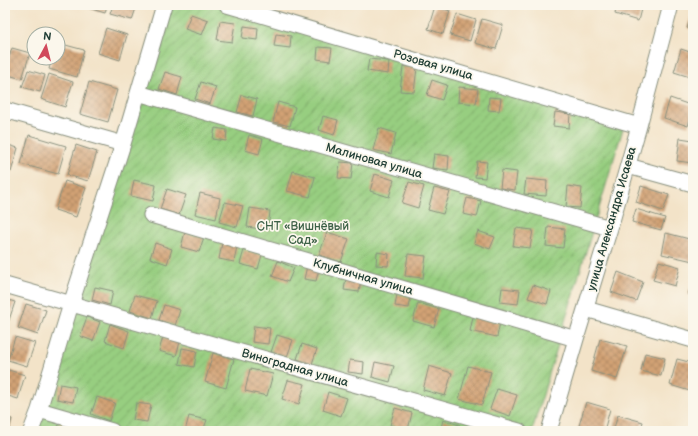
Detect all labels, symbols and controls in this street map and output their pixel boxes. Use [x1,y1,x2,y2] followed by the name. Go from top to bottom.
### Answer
[26,26,66,66] north arrow
[42,30,52,44] text: N
[391,46,475,84] street label: Розовая улица
[324,140,424,182] street label: Малиновая улица
[584,145,640,293] street label: улица Александра Исаева
[257,219,349,248] park label: СНТ «Вишнёвый Cад»
[311,256,415,298] street label: Клубничная улица
[240,346,350,390] street label: Виноградная улица

